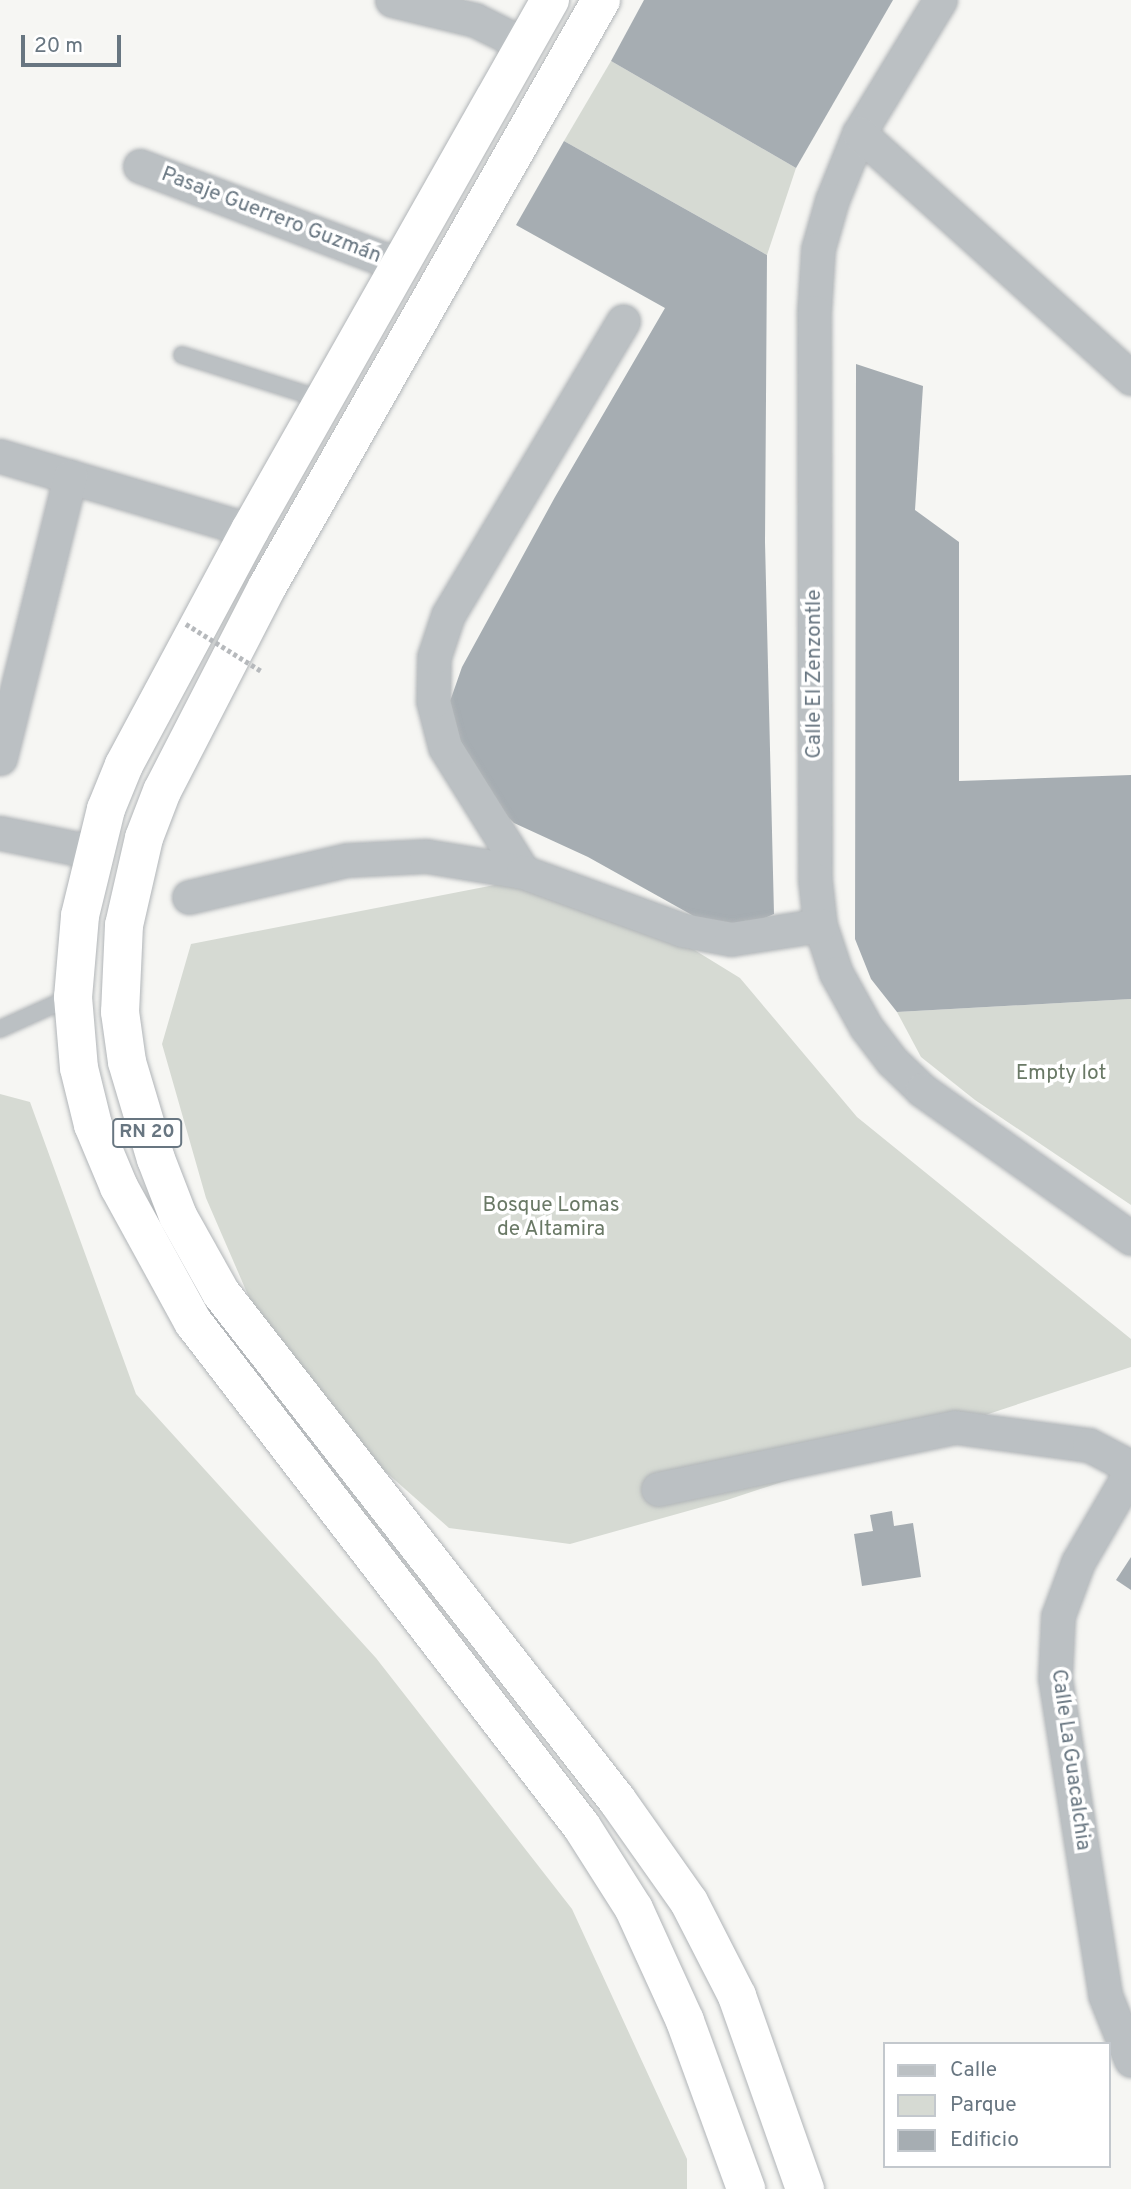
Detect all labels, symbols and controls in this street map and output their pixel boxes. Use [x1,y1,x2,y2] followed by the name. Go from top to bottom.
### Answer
[24,21,124,65] scale bar
[34,33,83,60] text: 20 m
[158,162,384,270] street label: Pasaje Guerrero Guzmán
[802,589,828,759] street label: Calle El Zenzontle
[1016,1061,1106,1087] park label: Empty lot
[112,1118,182,1148] road number: RN 20
[482,1193,620,1243] park label: Bosque Lomas de Altamira
[1045,1668,1095,1852] street label: Calle La Guacalchia
[883,2042,1110,2168] legend
[950,2057,997,2084] text: Calle
[950,2092,1017,2119] text: Parque
[950,2127,1019,2154] text: Edificio

